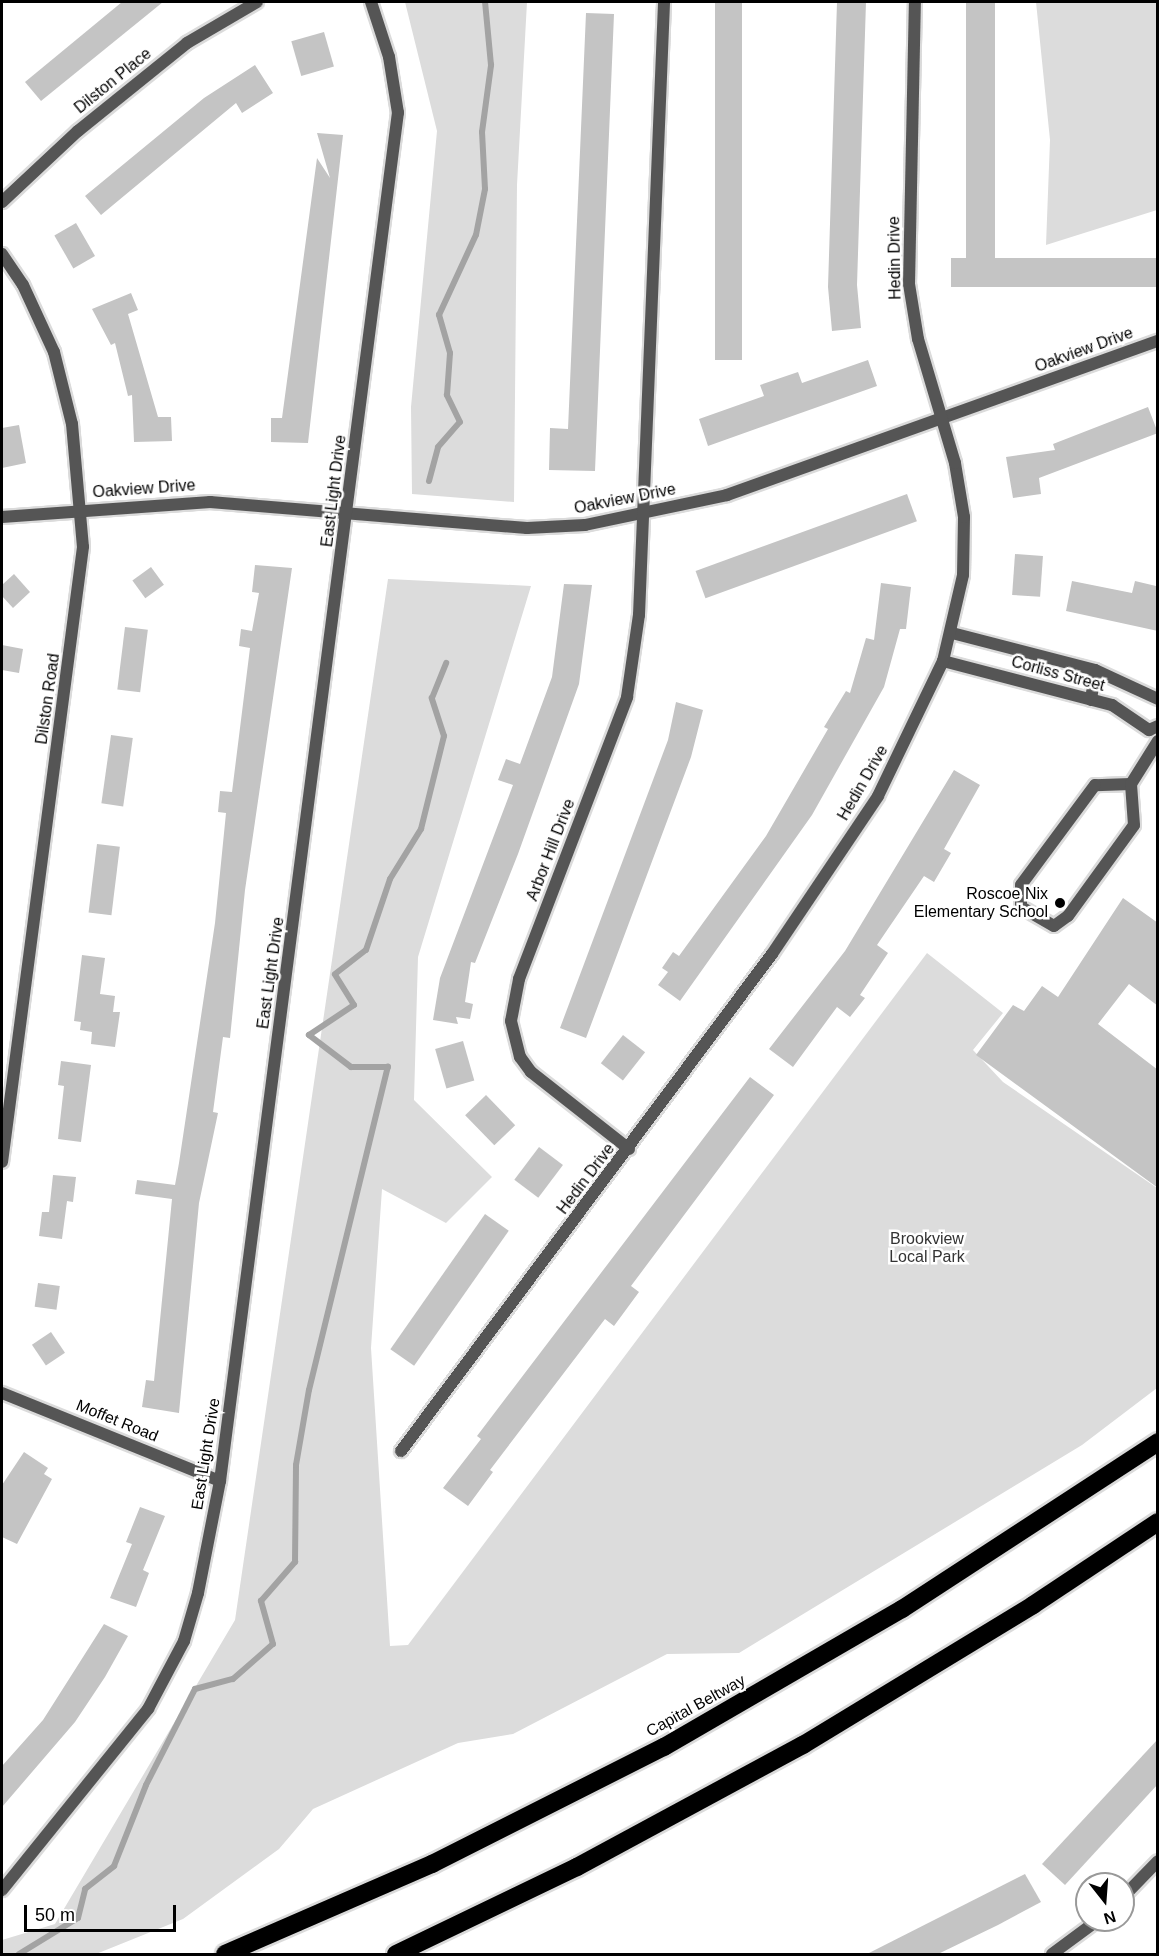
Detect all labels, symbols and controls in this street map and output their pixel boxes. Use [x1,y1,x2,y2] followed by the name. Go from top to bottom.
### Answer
[71,44,155,118] street label: Dilston Place
[885,216,905,300] street label: Hedin Drive
[1032,323,1136,377] street label: Oakview Drive
[318,434,350,548] street label: East Light Drive
[92,476,196,502] street label: Oakview Drive
[573,480,677,518] street label: Oakview Drive
[32,652,64,746] street label: Dilston Road
[1009,652,1107,696] street label: Corliss Street
[834,742,892,824] street label: Hedin Drive
[523,796,579,904] street label: Arbor Hill Drive
[914,884,1048,922] place label: Roscoe Nix Elementary School
[1053,896,1067,910] marker: Roscoe Nix Elementary School
[254,916,288,1030] street label: East Light Drive
[553,1140,619,1218] street label: Hedin Drive
[889,1229,965,1267] park label: Brookview Local Park
[73,1396,161,1446] street label: Moffet Road
[188,1397,224,1511] street label: East Light Drive
[643,1671,749,1741] street label: Capital Beltway
[1075,1872,1135,1932] north arrow
[27,1893,178,1931] scale bar
[35,1905,75,1925] text: 50 m
[1102,1908,1118,1928] text: N

